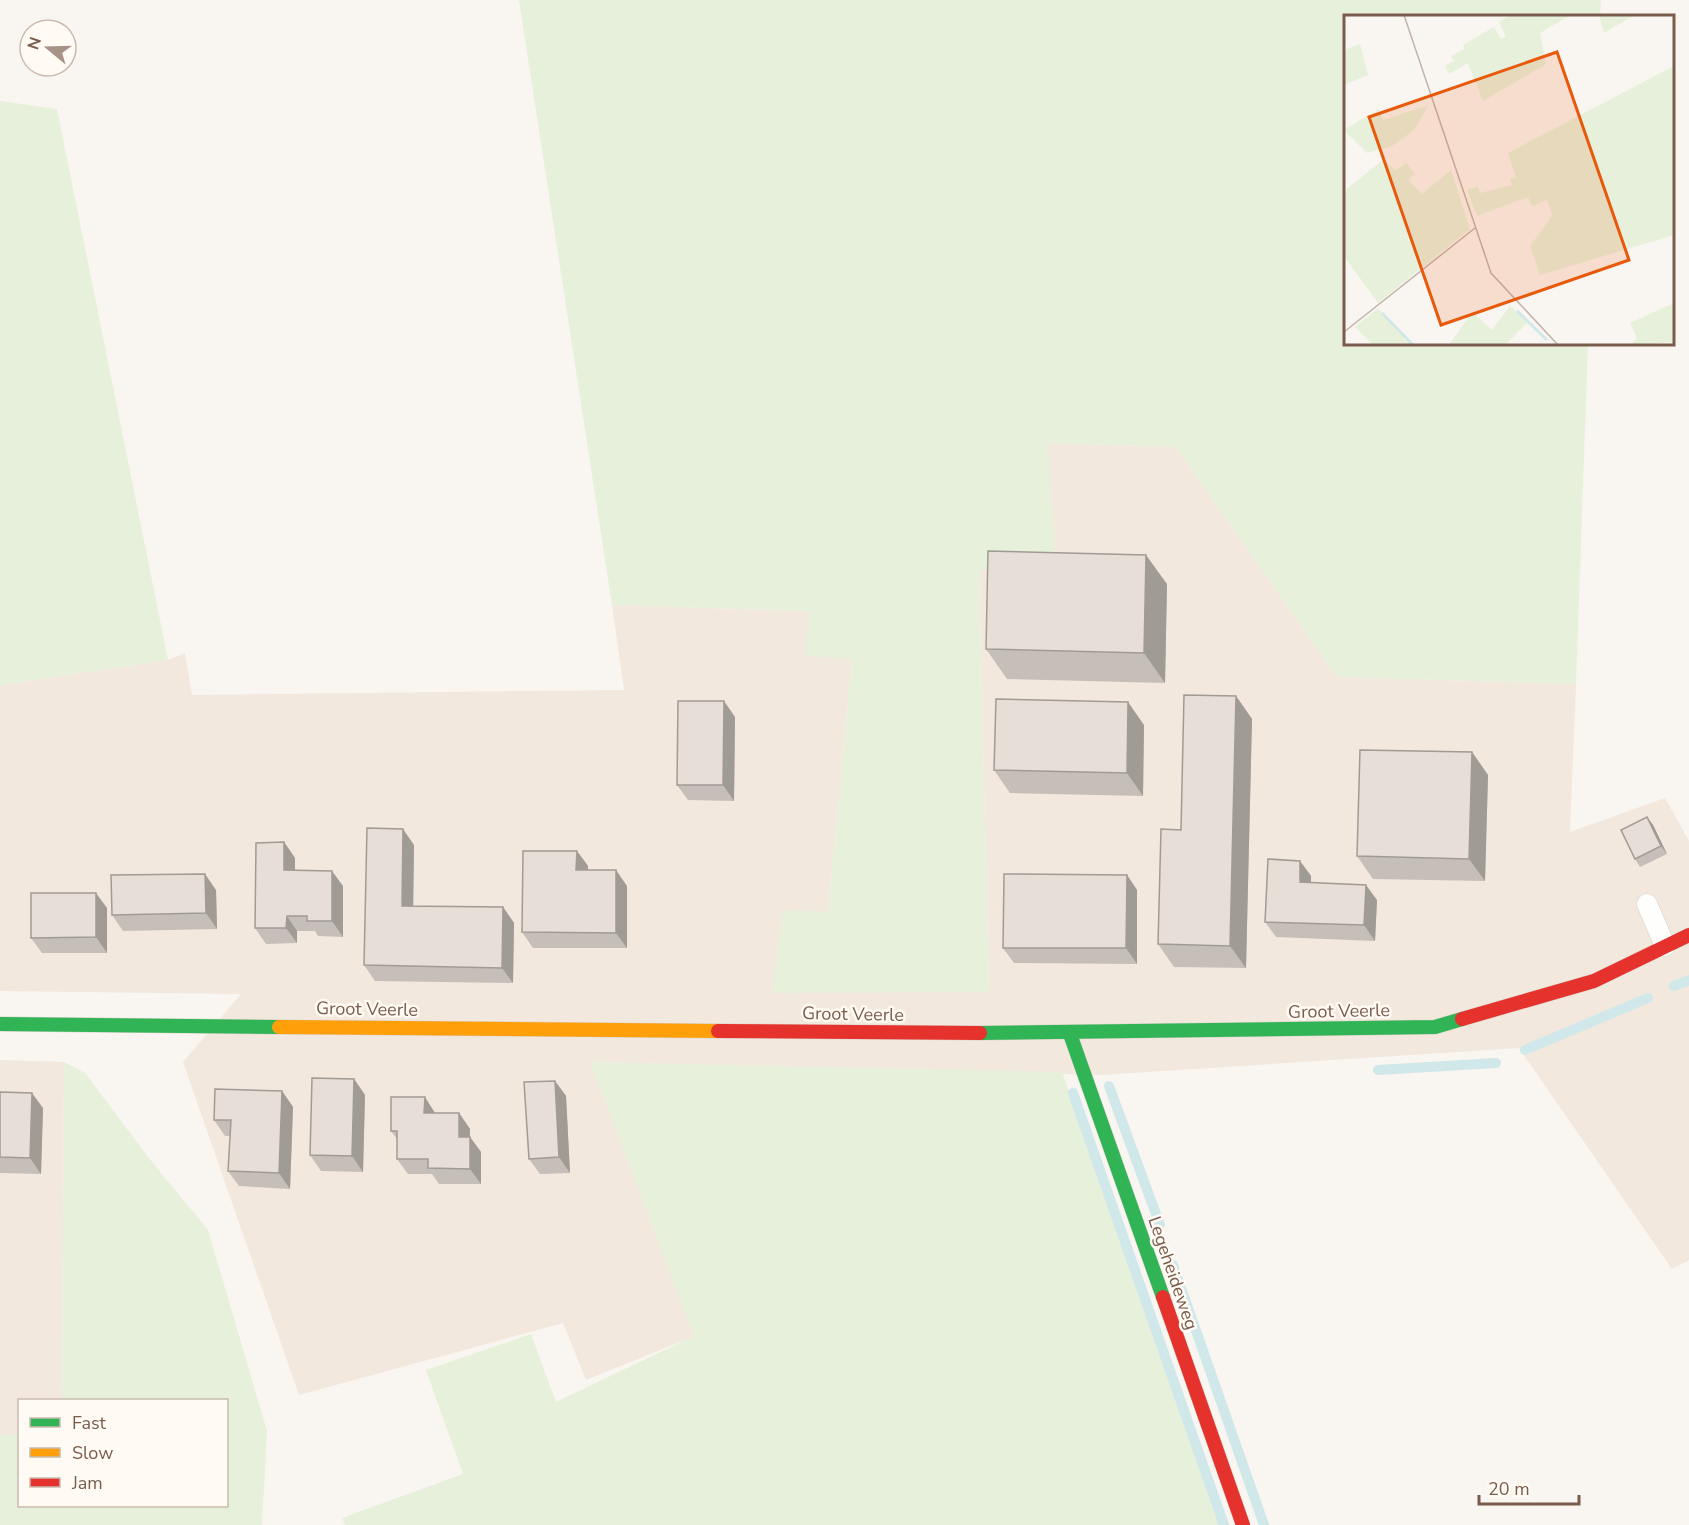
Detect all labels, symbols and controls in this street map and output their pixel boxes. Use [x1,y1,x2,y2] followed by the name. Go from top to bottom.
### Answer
[1344,15,1674,345] inset map
[18,18,78,78] north arrow
[22,34,47,53] text: N
[316,996,418,1022] street label: Groot Veerle
[1288,998,1390,1024] street label: Groot Veerle
[802,1001,904,1027] street label: Groot Veerle
[1142,1213,1204,1333] street label: Legeheideweg
[18,1399,228,1507] legend
[72,1411,107,1435] text: Fast
[72,1441,113,1465] text: Slow
[1479,1468,1580,1506] scale bar
[71,1471,103,1495] text: Jam
[1488,1477,1530,1501] text: 20 m

